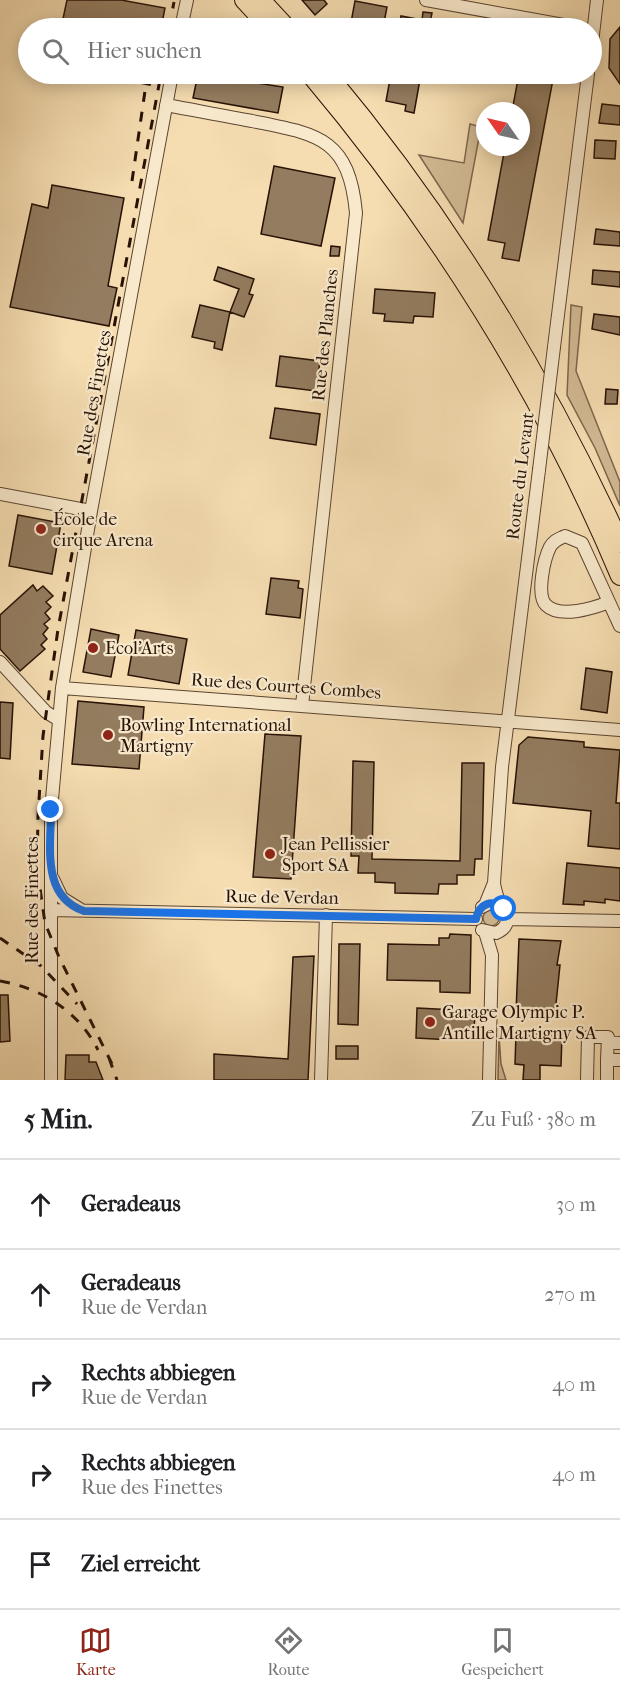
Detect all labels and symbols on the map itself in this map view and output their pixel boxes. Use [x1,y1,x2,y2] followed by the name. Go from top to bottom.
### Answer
[476,102,530,156] north arrow
[308,268,343,402] street label: Rue des Planches
[73,328,116,458] street label: Rue des Finettes
[502,410,539,541] street label: Route du Levant
[53,508,154,551] place label: École de cirque Arena
[34,522,48,536] marker: École de cirque Arena
[105,638,174,659] place label: Ecol'Arts
[86,641,100,655] marker: Ecol'Arts
[190,669,382,704] street label: Rue des Courtes Combes
[120,715,291,757] place label: Bowling International Martigny
[101,728,115,742] marker: Bowling International Martigny
[37,796,63,822] route end
[280,834,390,876] place label: Jean Pellissier Sport SA
[22,836,43,964] street label: Rue des Finettes
[263,847,277,861] marker: Jean Pellissier Sport SA
[225,886,340,909] street label: Rue de Verdan
[490,895,516,921] route start
[441,1002,597,1044] place label: Garage Olympic P. Antille Martigny SA
[423,1015,437,1029] marker: Garage Olympic P. Antille Martigny SA

